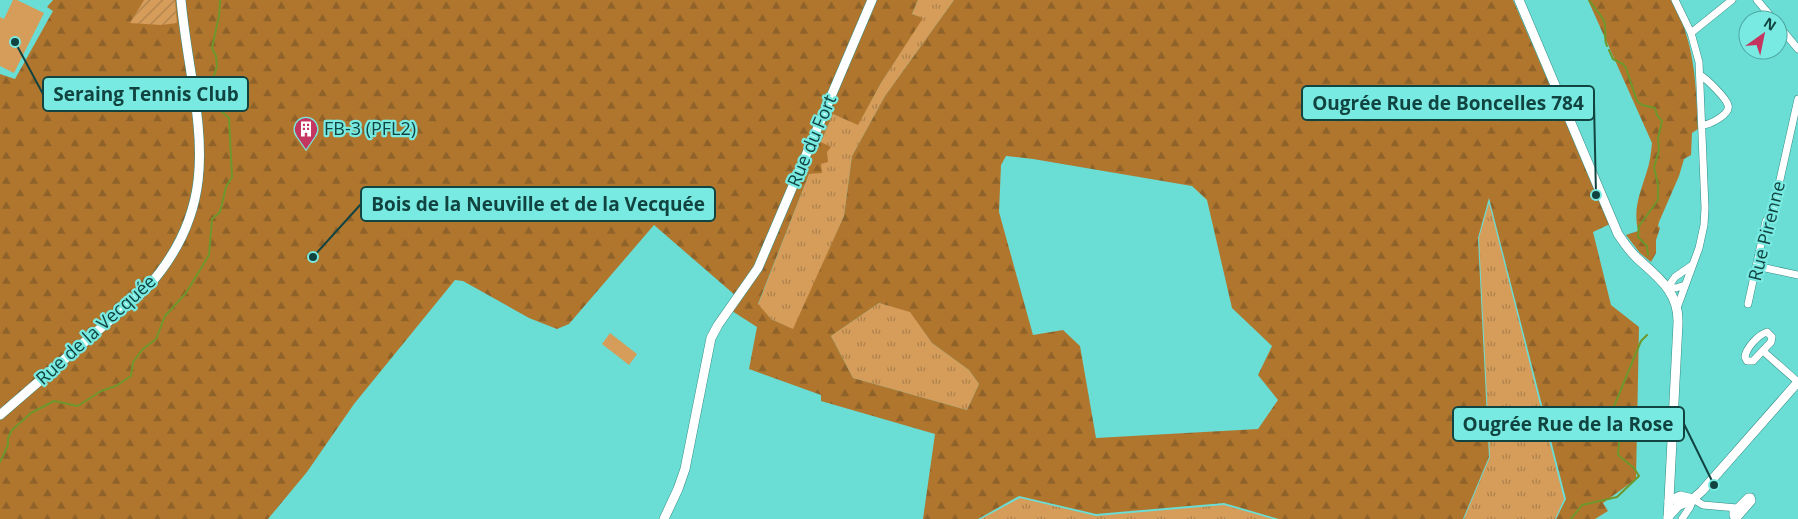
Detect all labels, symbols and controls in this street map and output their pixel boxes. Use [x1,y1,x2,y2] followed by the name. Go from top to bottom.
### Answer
[1738,10,1788,60] north arrow
[1760,13,1780,35] text: N
[43,77,248,111] callout: Seraing Tennis Club
[53,81,239,107] text: Seraing Tennis Club
[1302,86,1594,120] callout: Ougrée Rue de Boncelles 784
[1312,90,1584,116] text: Ougrée Rue de Boncelles 784
[781,91,841,190] street label: Rue du Fort
[293,116,319,150] building icon: FB-3 (PFL2)
[324,116,416,140] place label: FB-3 (PFL2)
[1742,178,1790,283] street label: Rue Pirenne
[361,187,715,221] callout: Bois de la Neuville et de la Vecquée
[371,191,705,217] text: Bois de la Neuville et de la Vecquée
[30,269,160,390] street label: Rue de la Vecquée
[1453,407,1684,441] callout: Ougrée Rue de la Rose
[1463,411,1673,437] text: Ougrée Rue de la Rose

